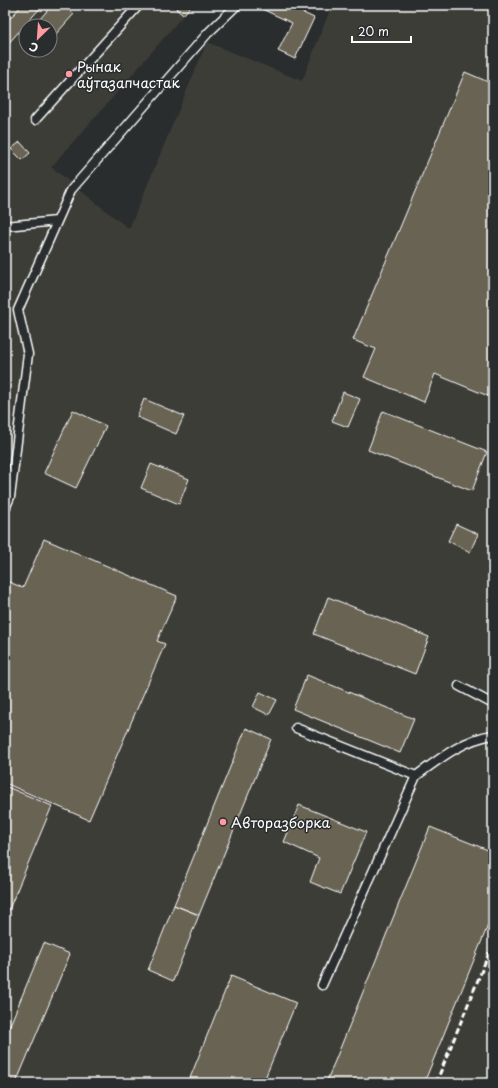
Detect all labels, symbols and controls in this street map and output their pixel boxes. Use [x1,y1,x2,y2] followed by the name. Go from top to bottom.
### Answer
[18,18,58,58] north arrow
[352,18,411,44] scale bar
[358,22,389,40] text: 20 m
[26,38,41,57] text: С
[77,56,180,93] place label: Рынак аўтазапчастак
[64,69,74,79] marker: Рынак аўтазапчастак
[231,812,331,833] place label: Авторазборка
[218,817,228,827] marker: Авторазборка

